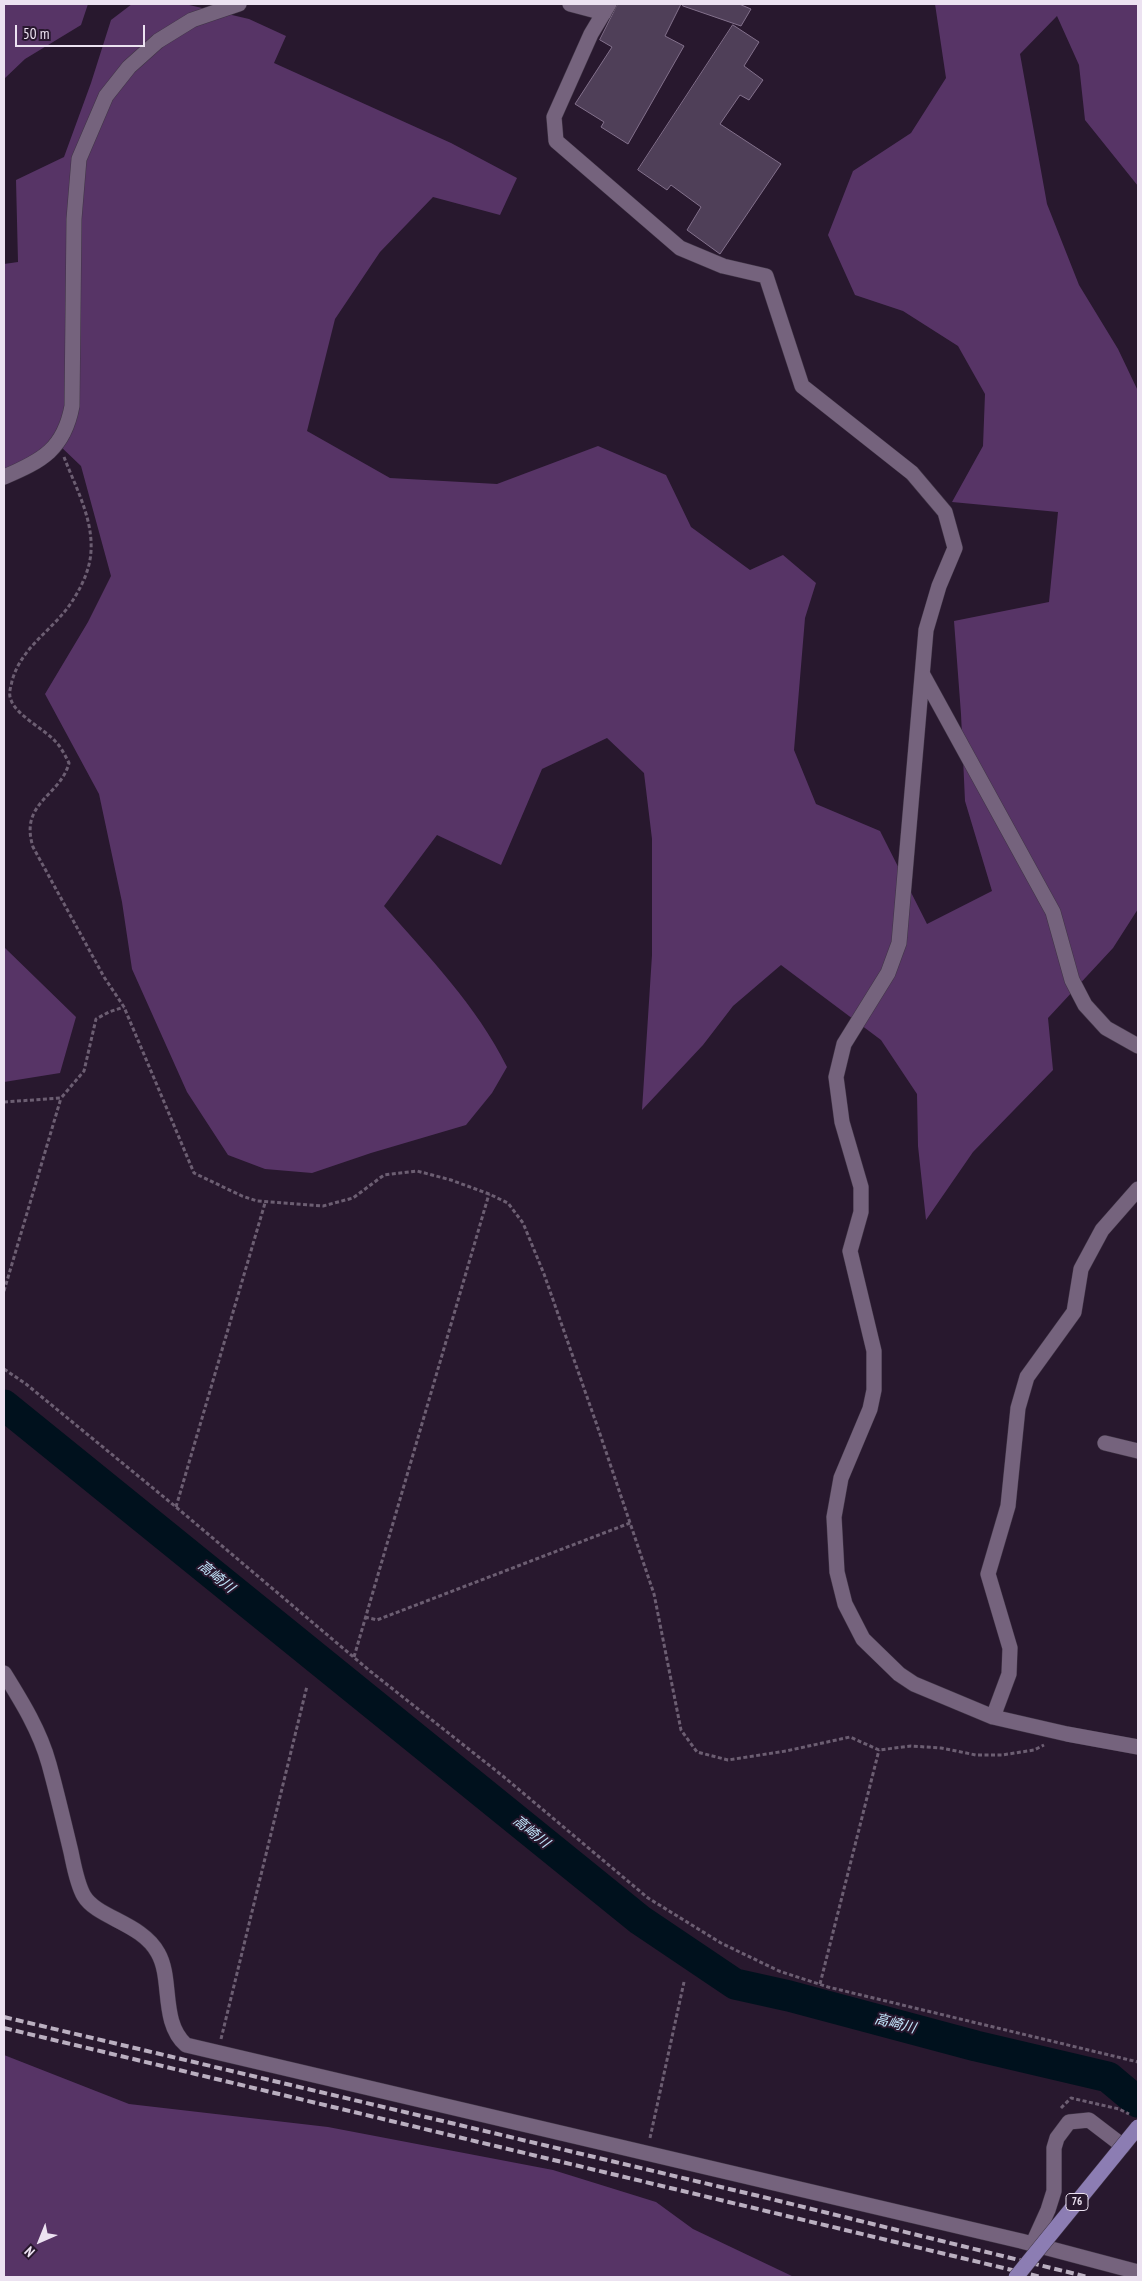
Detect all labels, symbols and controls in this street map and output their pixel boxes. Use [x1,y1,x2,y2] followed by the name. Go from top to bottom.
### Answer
[18,15,148,47] scale bar
[23,24,49,43] text: 50 m
[194,1557,238,1597] water label: 高崎川
[509,1812,553,1852] water label: 高崎川
[873,2011,917,2037] water label: 高崎川
[1066,2194,1088,2210] road number: 76
[15,2216,65,2266] north arrow
[21,2243,39,2261] text: N

